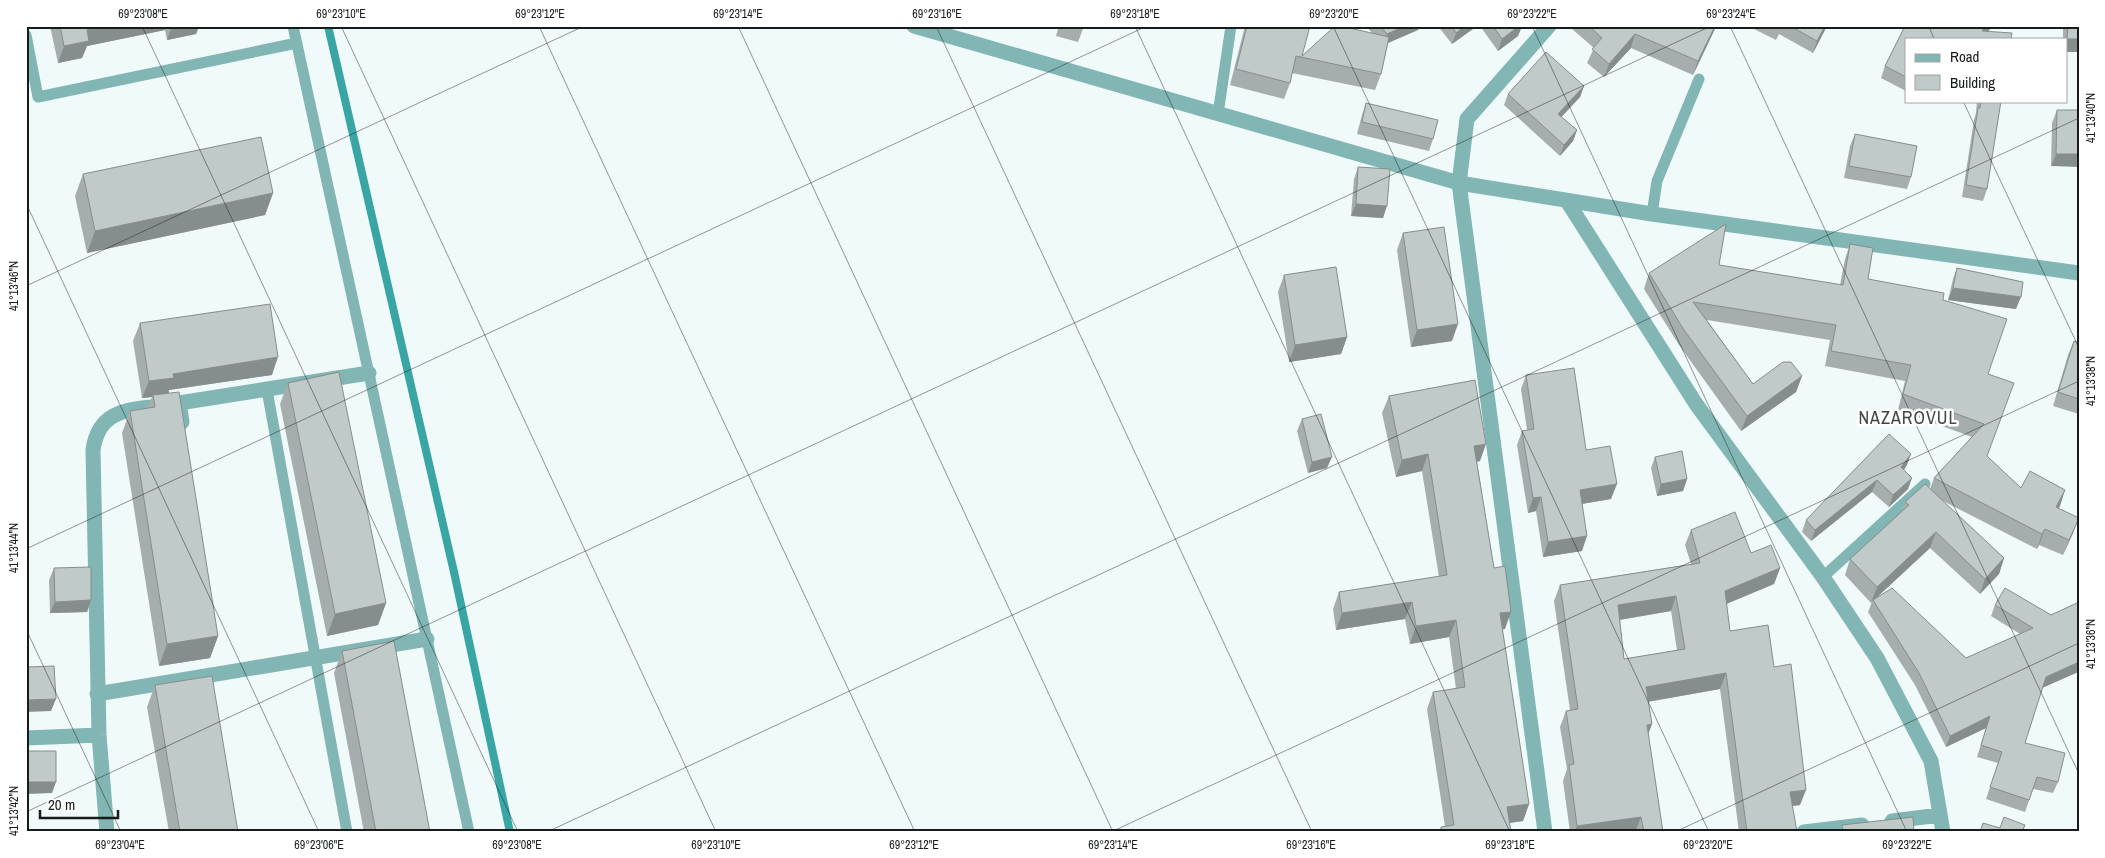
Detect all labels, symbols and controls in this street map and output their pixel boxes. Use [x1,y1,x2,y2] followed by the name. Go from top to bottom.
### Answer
[118,6,168,22] text: 69°23'08"E
[316,6,366,22] text: 69°23'10"E
[515,6,565,22] text: 69°23'12"E
[713,6,763,22] text: 69°23'14"E
[912,6,962,22] text: 69°23'16"E
[1110,6,1160,22] text: 69°23'18"E
[1309,6,1359,22] text: 69°23'20"E
[1507,6,1557,22] text: 69°23'22"E
[1706,6,1756,22] text: 69°23'24"E
[1905,38,2068,102] legend
[1950,46,1979,67] text: Road
[1950,72,1995,93] text: Building
[2083,93,2099,143] text: 41°13'40"N
[6,261,22,311] text: 41°13'46"N
[2083,356,2099,406] text: 41°13'38"N
[1858,405,1958,430] district label: NAZAROVUL
[6,523,22,573] text: 41°13'44"N
[2083,619,2099,669] text: 41°13'36"N
[6,786,22,836] text: 41°13'42"N
[40,788,118,820] scale bar
[48,794,75,815] text: 20 m
[95,837,145,853] text: 69°23'04"E
[294,837,344,853] text: 69°23'06"E
[492,837,542,853] text: 69°23'08"E
[691,837,741,853] text: 69°23'10"E
[889,837,939,853] text: 69°23'12"E
[1088,837,1138,853] text: 69°23'14"E
[1286,837,1336,853] text: 69°23'16"E
[1485,837,1535,853] text: 69°23'18"E
[1683,837,1733,853] text: 69°23'20"E
[1882,837,1932,853] text: 69°23'22"E

